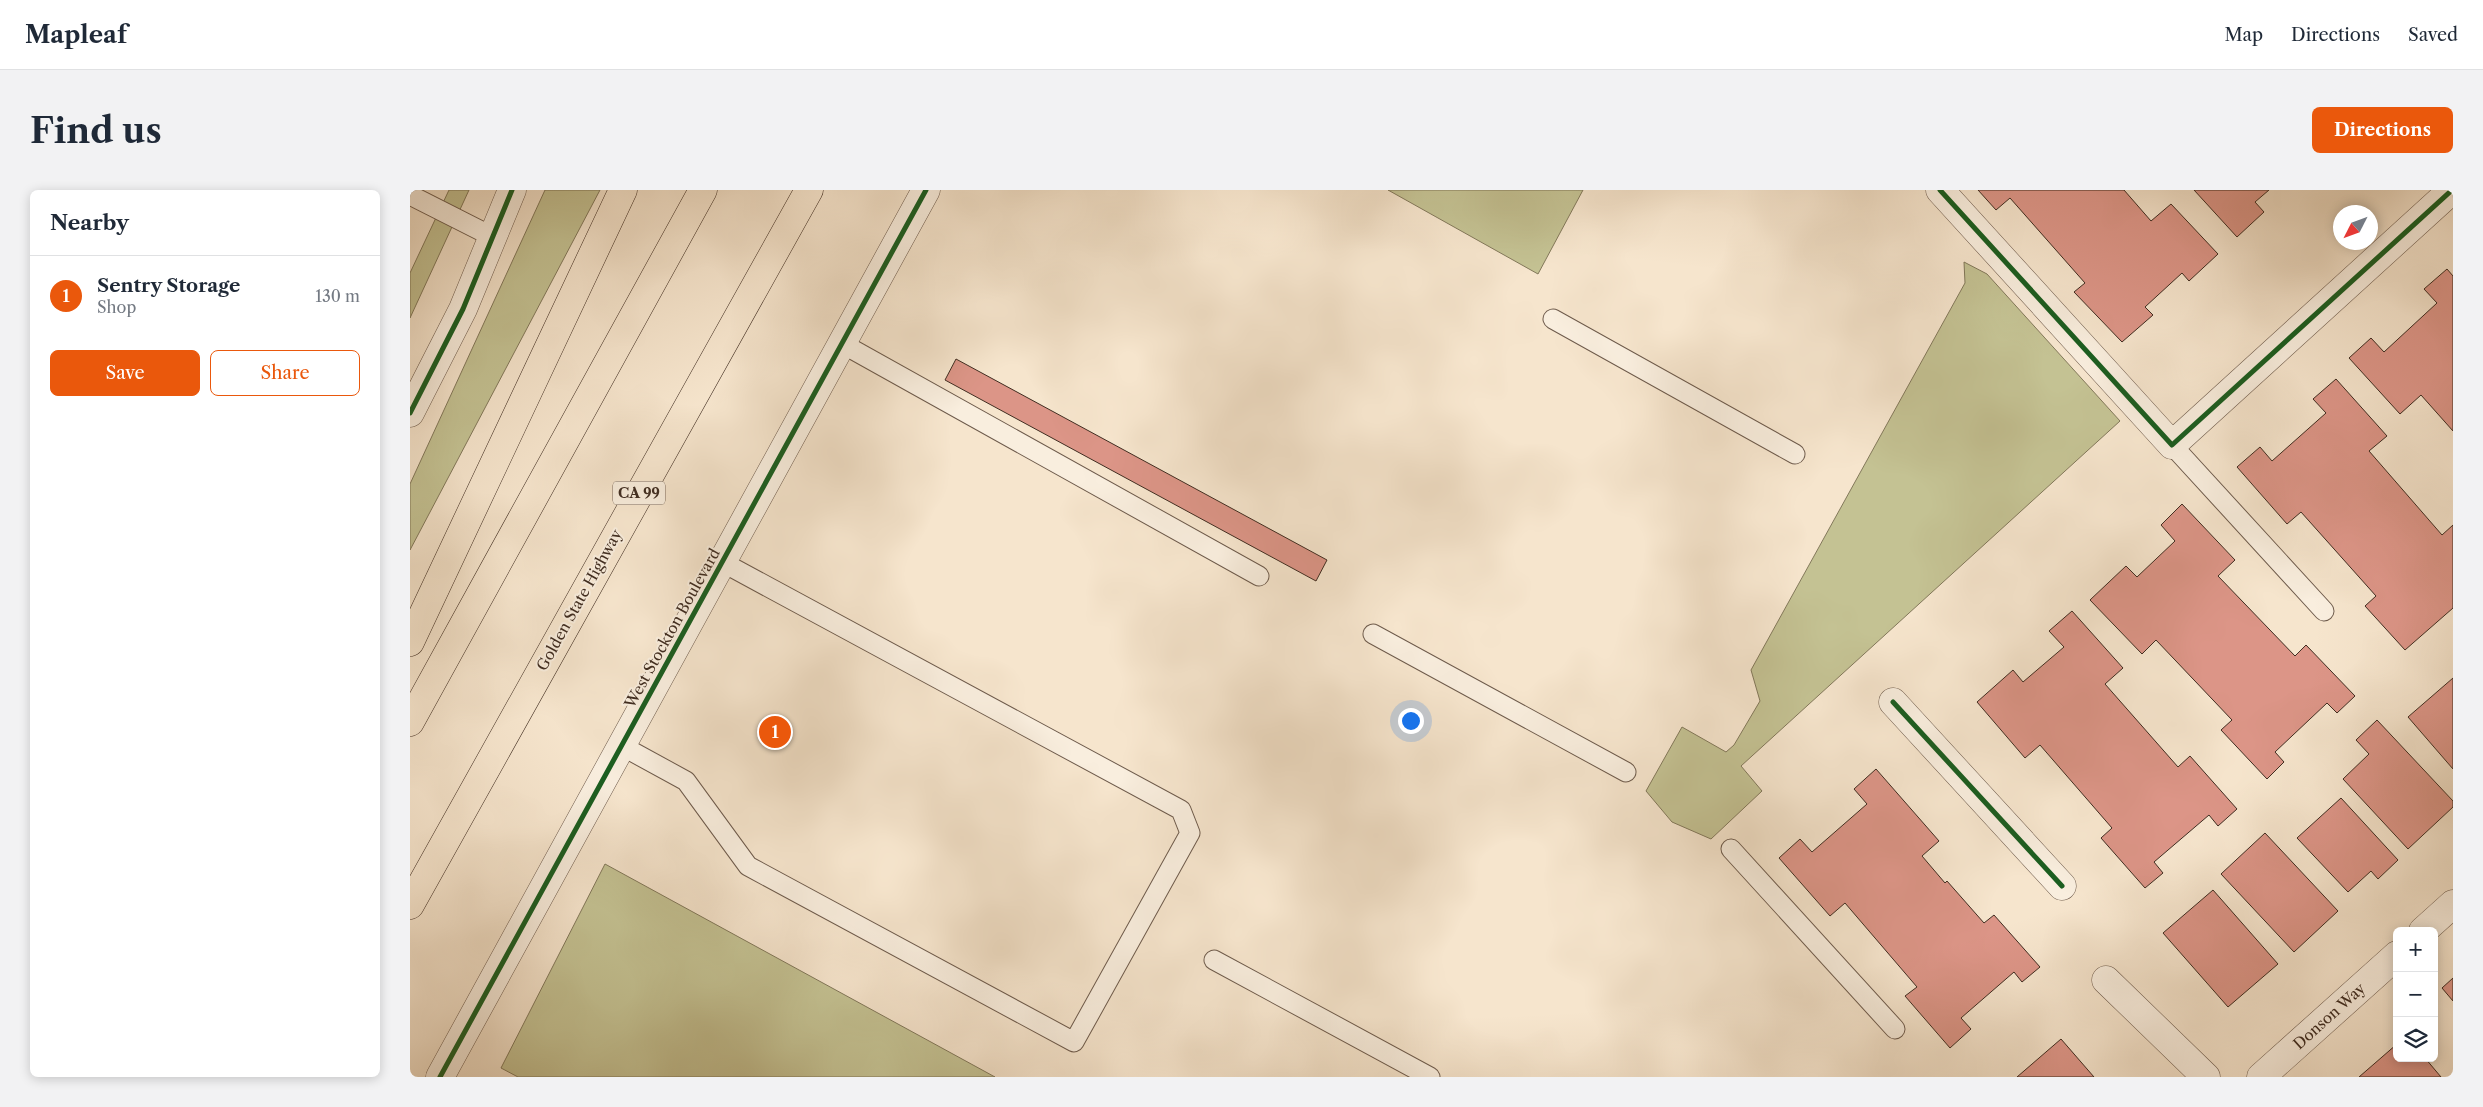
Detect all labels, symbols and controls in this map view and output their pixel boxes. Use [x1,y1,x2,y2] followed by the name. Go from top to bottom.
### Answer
[25,20,127,49] text: Mapleaf
[2224,24,2263,46] text: Map
[2291,24,2380,46] text: Directions
[2408,24,2458,46] text: Saved
[2312,107,2453,153] button: Directions
[30,109,162,152] text: Find us
[2333,205,2378,250] north arrow
[50,210,129,235] text: Nearby
[97,274,240,297] text: Sentry Storage
[62,286,70,306] text: 1
[315,286,360,306] text: 130 m
[97,297,136,317] text: Shop
[50,350,200,396] button: Save
[210,350,360,396] button: Share
[613,482,665,504] road number: CA 99
[532,525,626,674] street label: Golden State Highway
[620,545,724,712] street label: West Stockton Boulevard
[1398,708,1424,734] your location
[759,713,791,751] pin: 1
[2393,927,2438,1062] map controls
[2393,927,2438,972] button: +
[2393,972,2438,1017] button: −
[2289,978,2369,1053] street label: Donson Way
[2393,1017,2438,1062] button: layers

